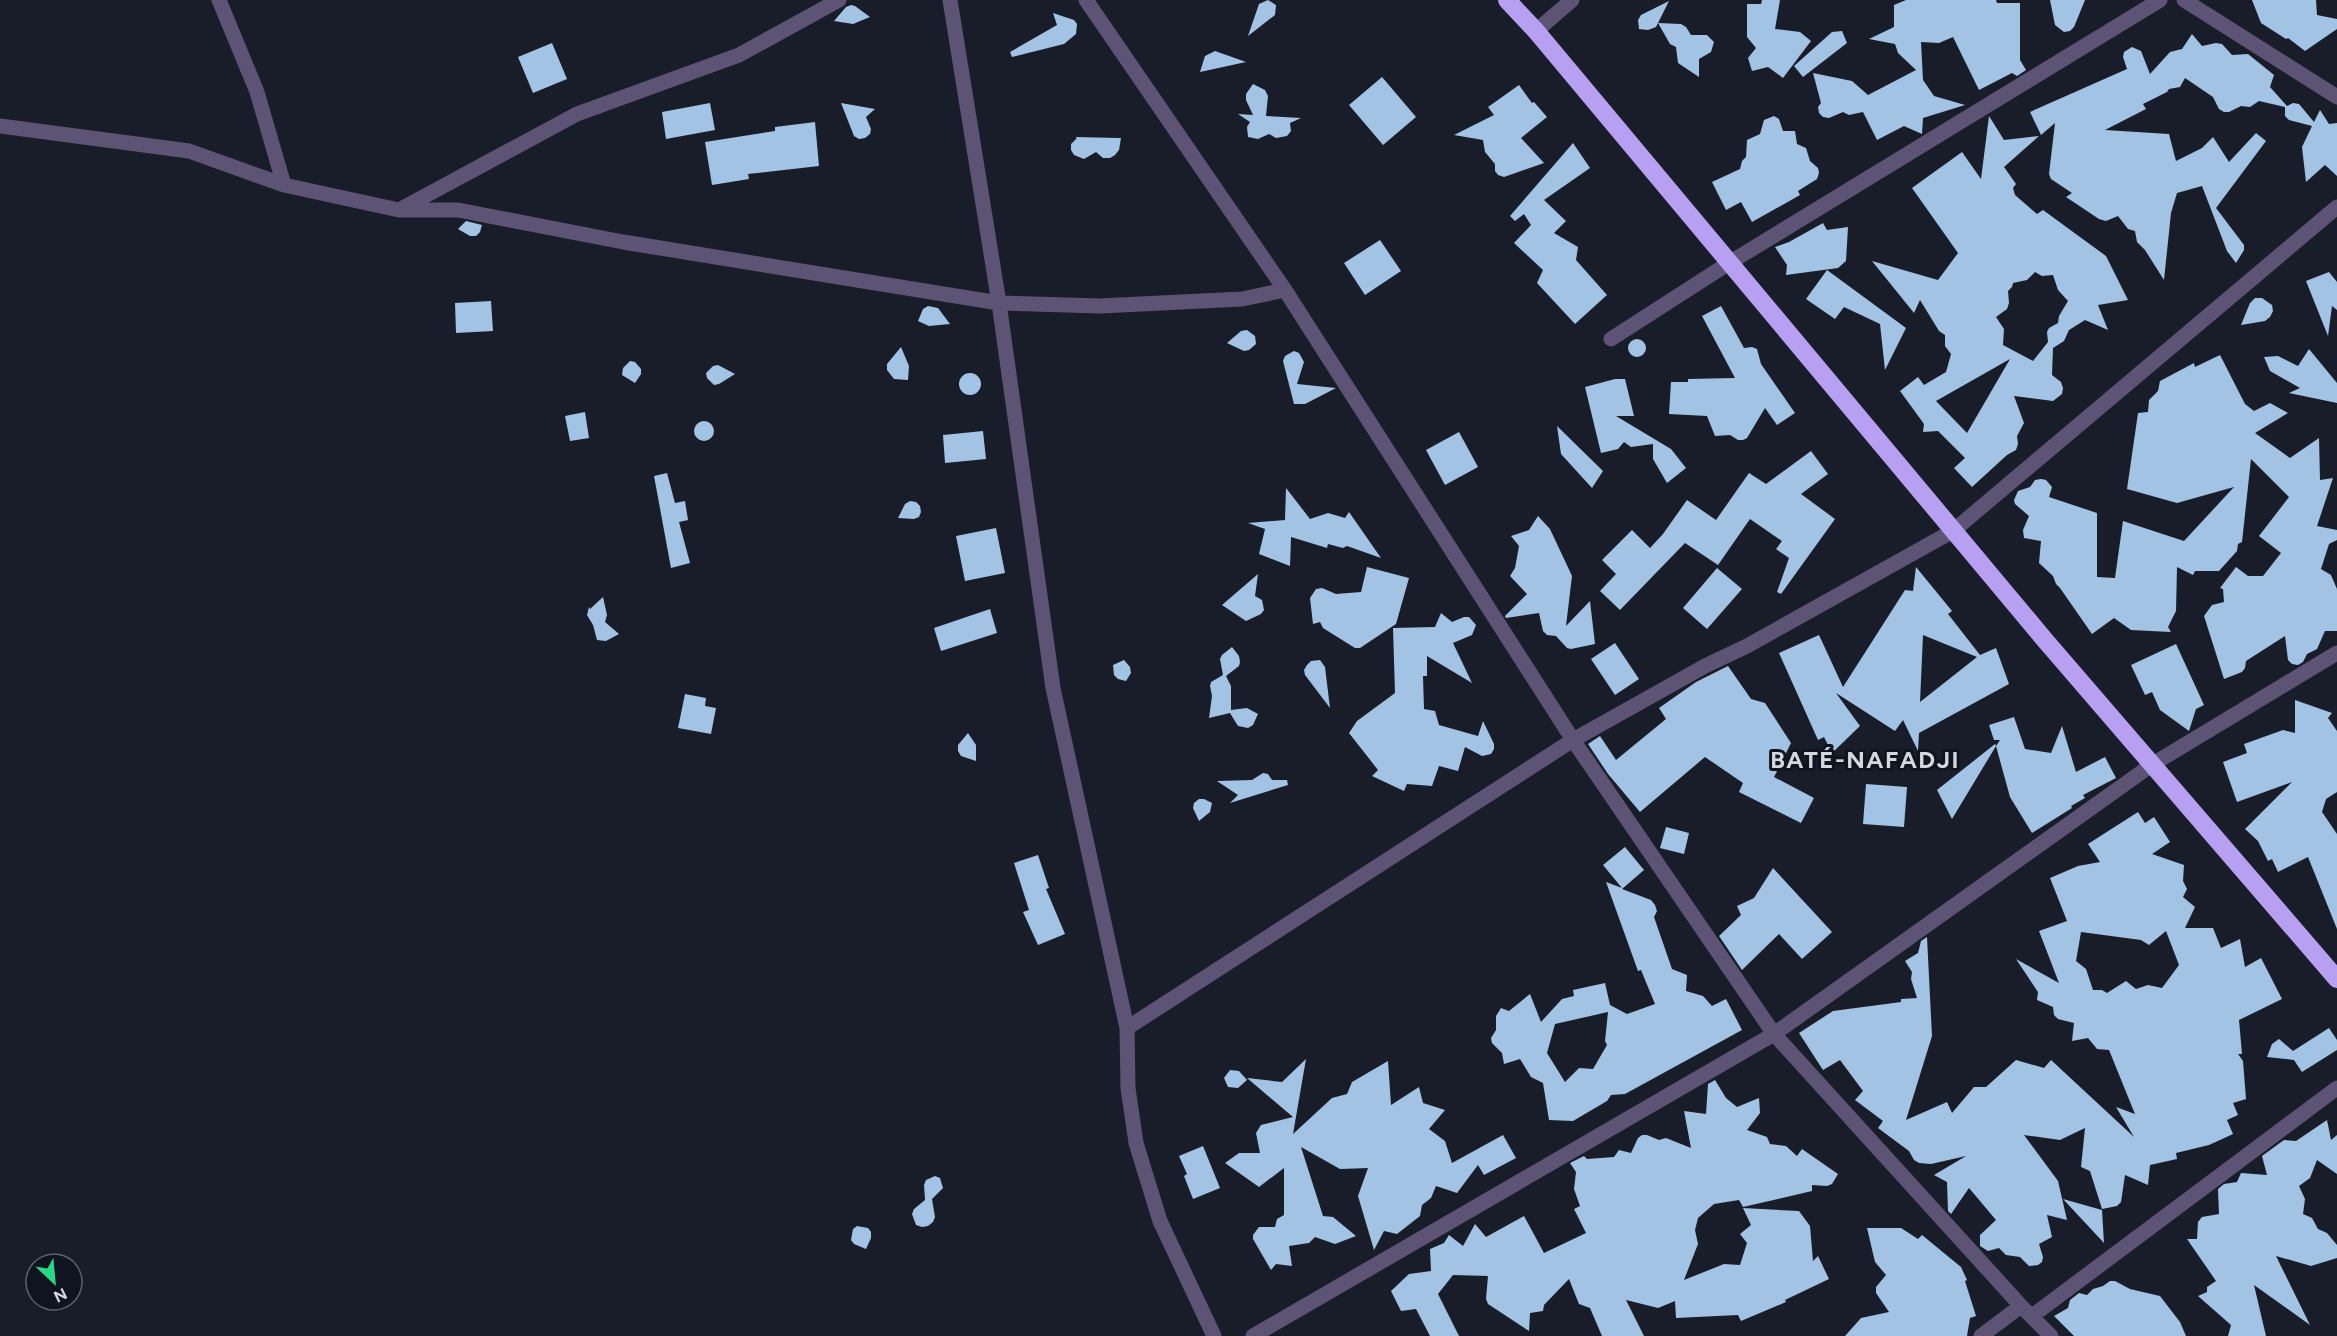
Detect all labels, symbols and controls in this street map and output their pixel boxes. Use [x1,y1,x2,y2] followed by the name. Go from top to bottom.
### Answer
[1770,745,1960,774] district label: BATÉ-NAFADJI
[24,1252,84,1312] north arrow
[51,1284,70,1306] text: N

